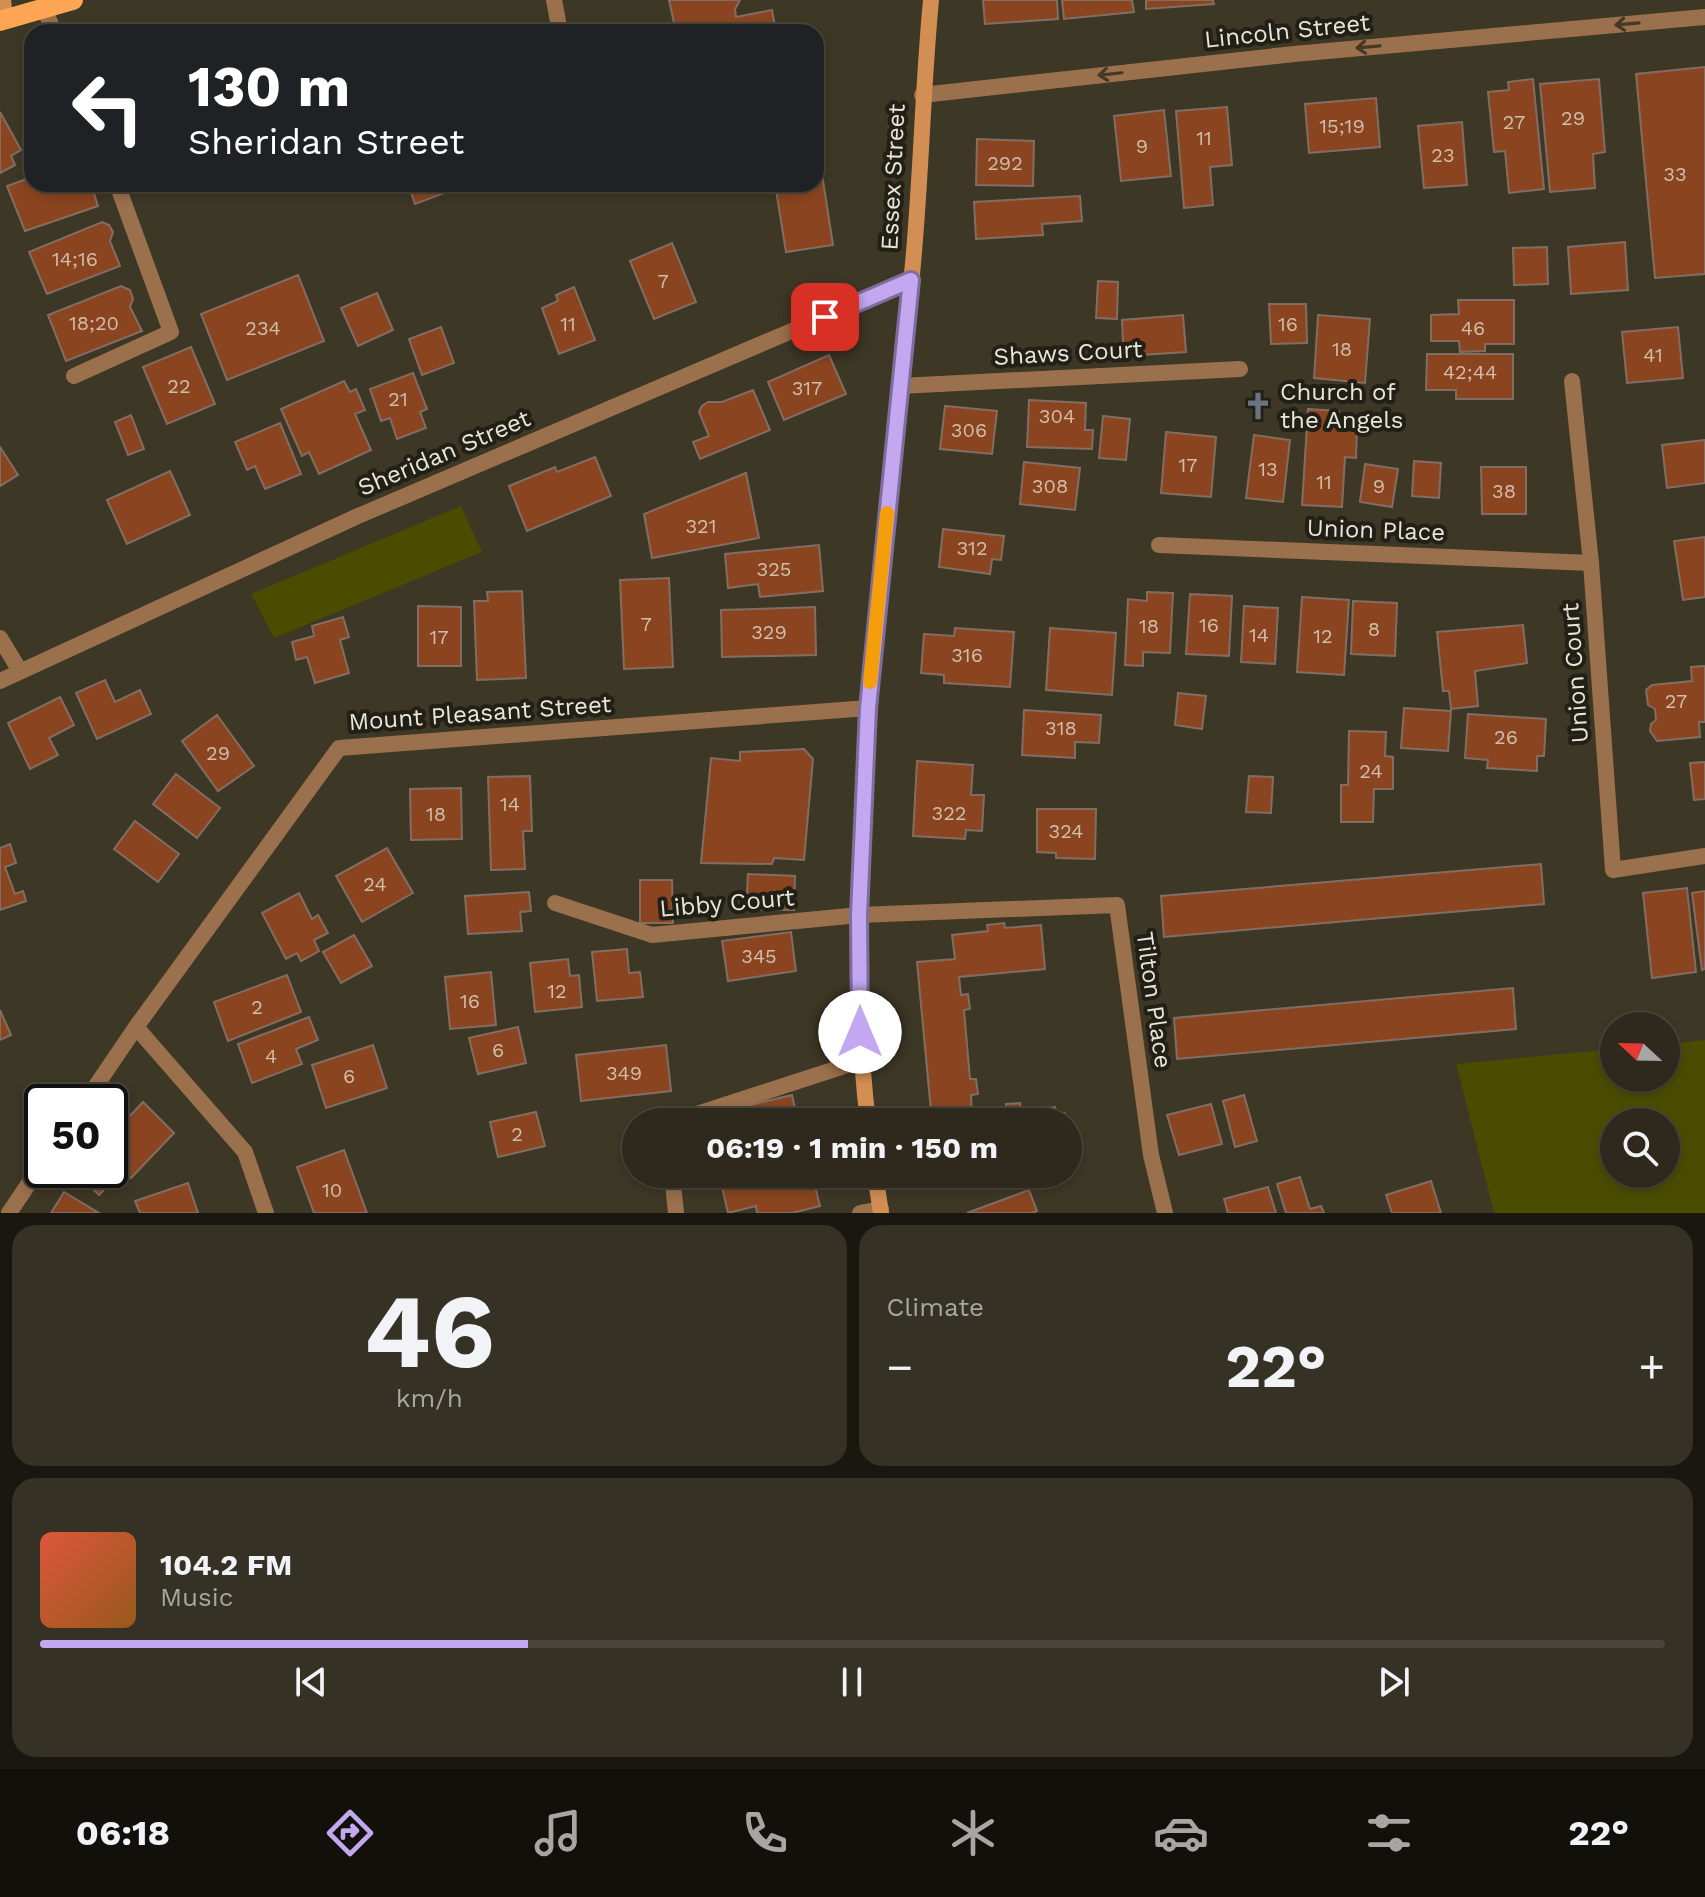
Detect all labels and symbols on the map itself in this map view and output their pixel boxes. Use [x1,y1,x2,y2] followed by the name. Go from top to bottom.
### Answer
[1203,8,1371,54] street label: Lincoln Street
[1614,17,1641,32] one-way arrow
[1355,40,1382,55] one-way arrow
[1097,67,1124,82] one-way arrow
[875,103,911,251] street label: Essex Street
[1561,106,1585,130] house number: 29
[1503,110,1525,134] house number: 27
[1319,114,1365,138] house number: 15;19
[1196,126,1212,150] house number: 11
[1136,134,1148,158] house number: 9
[1431,143,1455,167] house number: 23
[987,151,1023,175] house number: 292
[1663,162,1687,186] house number: 33
[52,247,98,271] house number: 14;16
[657,269,669,293] house number: 7
[791,283,859,351] pin
[69,311,119,335] house number: 18;20
[560,312,576,336] house number: 11
[1278,312,1298,336] house number: 16
[245,316,281,340] house number: 234
[1461,316,1485,340] house number: 46
[993,335,1143,371] street label: Shaws Court
[1332,337,1352,361] house number: 18
[1643,343,1663,367] house number: 41
[1443,360,1497,384] house number: 42;44
[167,374,191,398] house number: 22
[792,376,822,400] house number: 317
[1280,378,1403,434] place label: Church of the Angels
[388,387,408,411] house number: 21
[1243,391,1273,421] church icon: Church of the Angels
[354,404,534,502] street label: Sheridan Street
[1039,404,1075,428] house number: 304
[951,418,987,442] house number: 306
[1178,453,1198,477] house number: 17
[1258,457,1278,481] house number: 13
[1316,470,1332,494] house number: 11
[1032,474,1068,498] house number: 308
[1373,474,1385,498] house number: 9
[1492,479,1516,503] house number: 38
[685,514,717,538] house number: 321
[1306,514,1446,546] street label: Union Place
[956,536,988,560] house number: 312
[757,557,791,581] house number: 325
[1556,602,1594,744] street label: Union Court
[640,612,652,636] house number: 7
[1199,613,1219,637] house number: 16
[1139,614,1159,638] house number: 18
[1368,617,1380,641] house number: 8
[751,620,787,644] house number: 329
[1249,623,1269,647] house number: 14
[1313,624,1333,648] house number: 12
[429,625,449,649] house number: 17
[951,643,983,667] house number: 316
[1665,689,1687,713] house number: 27
[348,690,612,736] street label: Mount Pleasant Street
[1045,716,1077,740] house number: 318
[1494,725,1518,749] house number: 26
[206,741,230,765] house number: 29
[1359,759,1383,783] house number: 24
[500,792,520,816] house number: 14
[932,801,966,825] house number: 322
[426,802,446,826] house number: 18
[1049,819,1083,843] house number: 324
[363,872,387,896] house number: 24
[658,883,796,923] street label: Libby Court
[1131,930,1177,1070] street label: Tilton Place
[741,944,777,968] house number: 345
[547,979,567,1003] house number: 12
[460,989,480,1013] house number: 16
[818,990,902,1074] position arrow
[251,995,263,1019] house number: 2
[1600,1012,1680,1092] north arrow
[492,1038,504,1062] house number: 6
[265,1044,277,1068] house number: 4
[606,1061,642,1085] house number: 349
[343,1064,355,1088] house number: 6
[24,1084,128,1188] speed limit sign: 50
[511,1122,523,1146] house number: 2
[322,1178,342,1202] house number: 10

